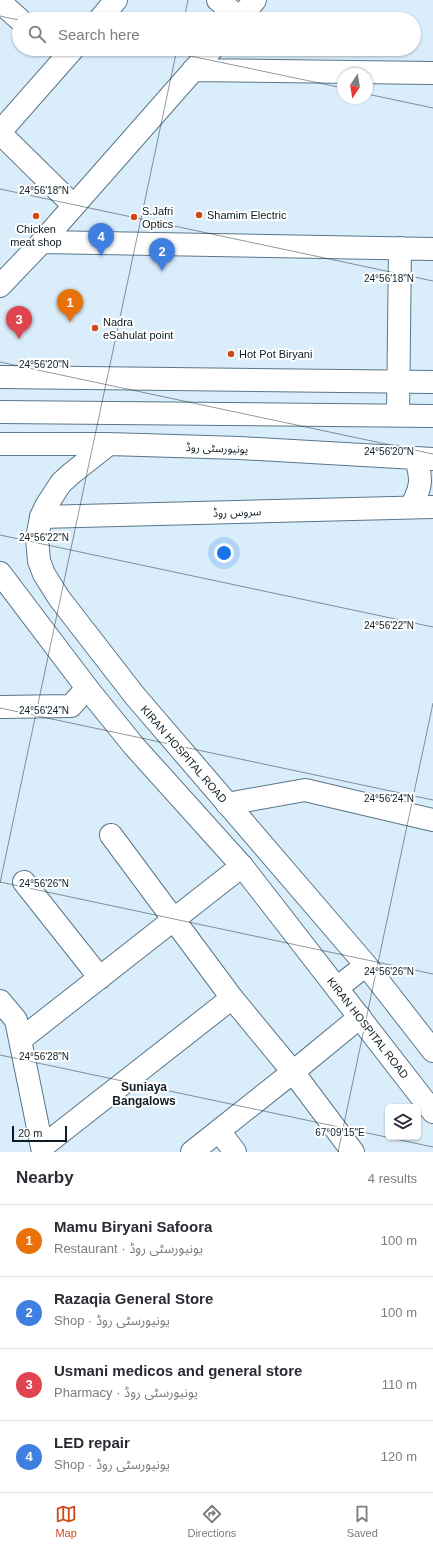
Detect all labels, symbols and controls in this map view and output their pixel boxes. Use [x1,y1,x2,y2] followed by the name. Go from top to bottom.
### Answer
[12,12,421,56] search box
[26,23,48,45] icon: search
[58,26,140,43] text: Search here
[337,68,373,104] north arrow
[19,185,69,196] text: 24°56'18"N
[142,205,174,230] place label: S.Jafri Optics
[207,209,287,221] place label: Shamim Electric
[194,210,204,220] marker: Shamim Electric
[31,211,41,221] marker: Chicken meat shop
[129,212,139,222] marker: S.Jafri Optics
[10,223,62,248] place label: Chicken meat shop
[88,223,114,256] pin: 4
[149,238,175,271] pin: 2
[364,273,414,284] text: 24°56'18"N
[57,289,83,322] pin: 1
[6,306,32,339] pin: 3
[103,316,173,341] place label: Nadra eSahulat point
[90,323,100,333] marker: Nadra eSahulat point
[239,348,312,360] place label: Hot Pot Biryani
[226,349,236,359] marker: Hot Pot Biryani
[19,359,69,370] text: 24°56'20"N
[186,441,248,456] street label: یونیورسٹی روڈ
[364,446,414,457] text: 24°56'20"N
[213,505,262,520] street label: سروس روڈ
[19,532,69,543] text: 24°56'22"N
[214,543,234,563] your location
[364,620,414,631] text: 24°56'22"N
[139,703,229,805] street label: KIRAN HOSPITAL ROAD
[19,705,69,716] text: 24°56'24"N
[364,793,414,804] text: 24°56'24"N
[19,878,69,889] text: 24°56'26"N
[364,966,414,977] text: 24°56'26"N
[325,975,411,1081] street label: KIRAN HOSPITAL ROAD
[19,1051,69,1062] text: 24°56'28"N
[112,1080,176,1108] district label: Suniaya Bangalows
[385,1104,421,1140] map controls
[385,1104,421,1140] button: layers
[12,1124,67,1143] scale bar
[18,1127,42,1139] text: 20 m
[315,1127,365,1138] text: 67°09'15"E
[16,1168,74,1187] text: Nearby
[368,1171,417,1186] text: 4 results
[54,1218,212,1235] text: Mamu Biryani Safoora
[25,1233,33,1248] text: 1
[381,1233,417,1248] text: 100 m
[54,1241,203,1256] text: Restaurant · یونیورسٹی روڈ
[54,1290,213,1307] text: Razaqia General Store
[25,1305,33,1320] text: 2
[381,1305,417,1320] text: 100 m
[54,1313,170,1328] text: Shop · یونیورسٹی روڈ
[54,1362,302,1379] text: Usmani medicos and general store
[25,1377,33,1392] text: 3
[382,1377,417,1392] text: 110 m
[54,1385,198,1400] text: Pharmacy · یونیورسٹی روڈ
[54,1434,130,1451] text: LED repair
[25,1449,33,1464] text: 4
[381,1449,417,1464] text: 120 m
[54,1457,170,1472] text: Shop · یونیورسٹی روڈ
[55,1503,77,1539] tab: Map
[187,1503,236,1539] tab: Directions
[347,1503,378,1539] tab: Saved

